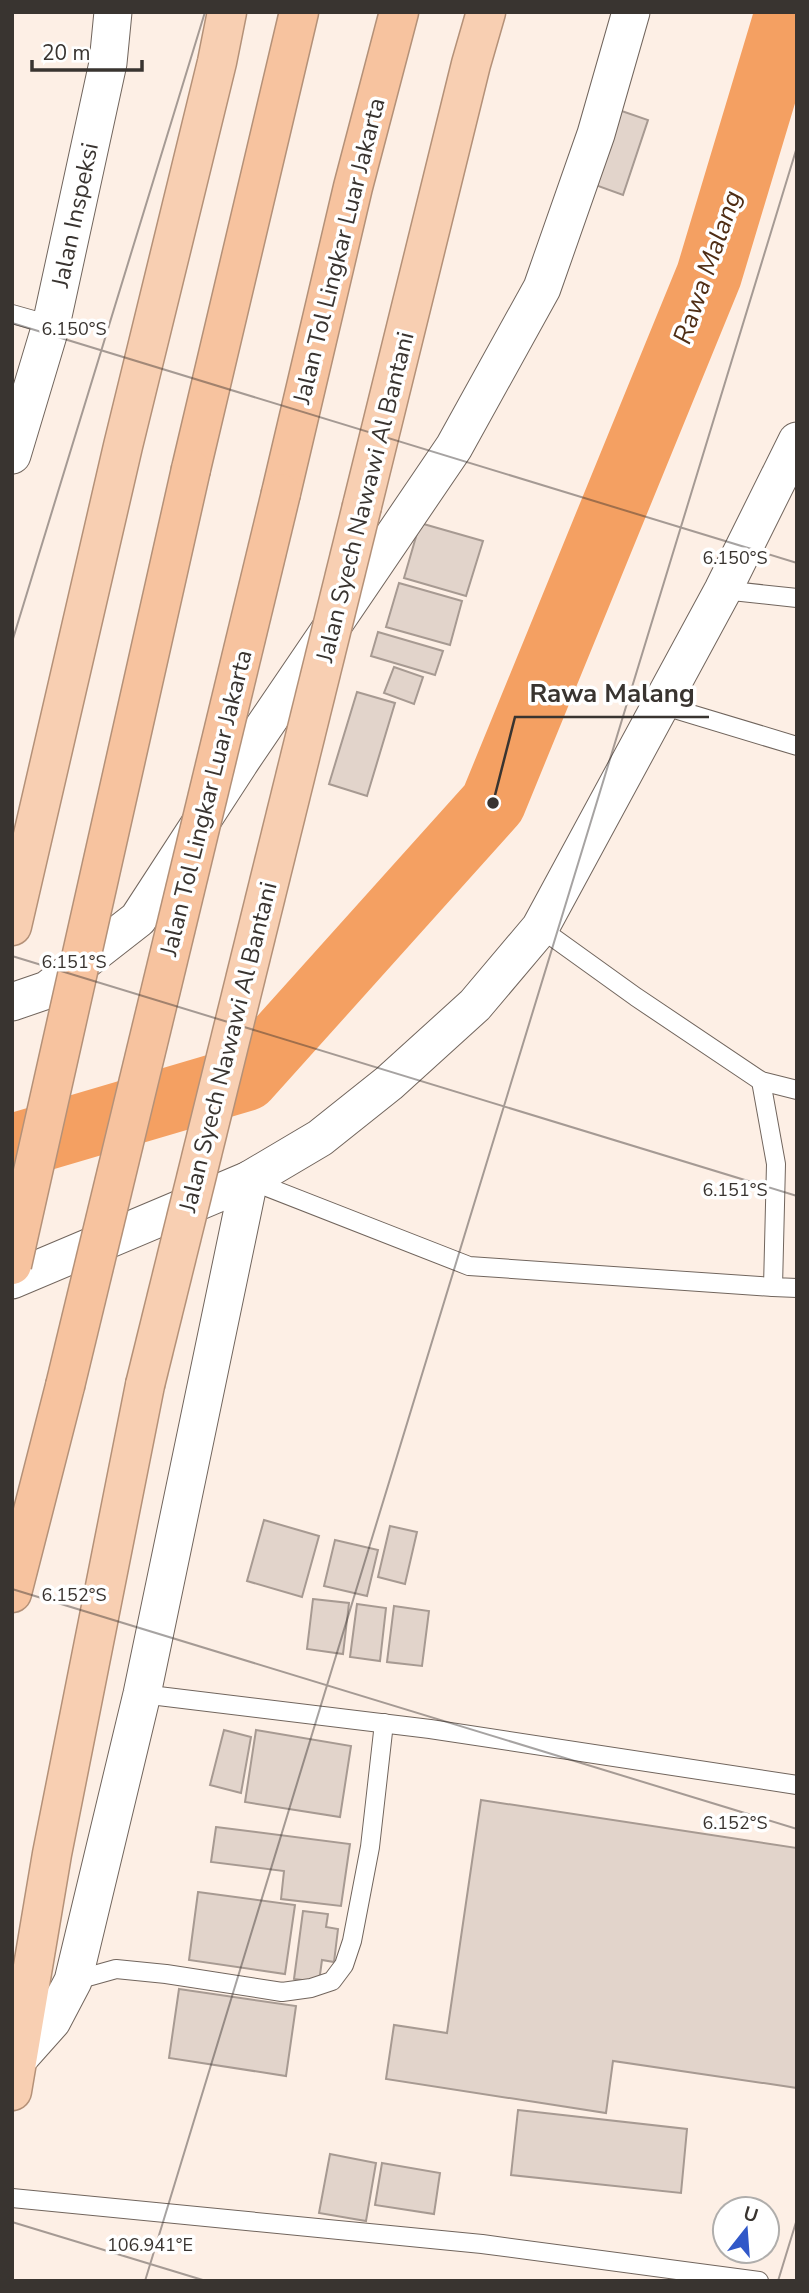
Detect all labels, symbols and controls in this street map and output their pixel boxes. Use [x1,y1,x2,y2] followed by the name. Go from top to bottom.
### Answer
[32,28,142,72] scale bar
[42,39,91,67] text: 20 m
[285,95,393,408] street label: Jalan Tol Lingkar Luar Jakarta
[44,140,106,291] street label: Jalan Inspeksi
[665,186,750,349] water label: Rawa Malang
[41,317,107,341] text: 6.150°S
[308,329,422,666] street label: Jalan Syech Nawawi Al Bantani
[702,546,768,570] text: 6.150°S
[152,647,260,960] street label: Jalan Tol Lingkar Luar Jakarta
[515,670,709,717] callout: Rawa Malang
[529,676,695,711] text: Rawa Malang
[171,879,285,1216] street label: Jalan Syech Nawawi Al Bantani
[41,950,107,974] text: 6.151°S
[702,1178,768,1202] text: 6.151°S
[41,1583,107,1607] text: 6.152°S
[702,1811,768,1835] text: 6.152°S
[711,2195,781,2265] north arrow
[740,2200,761,2229] text: U
[107,2233,193,2257] text: 106.941°E

